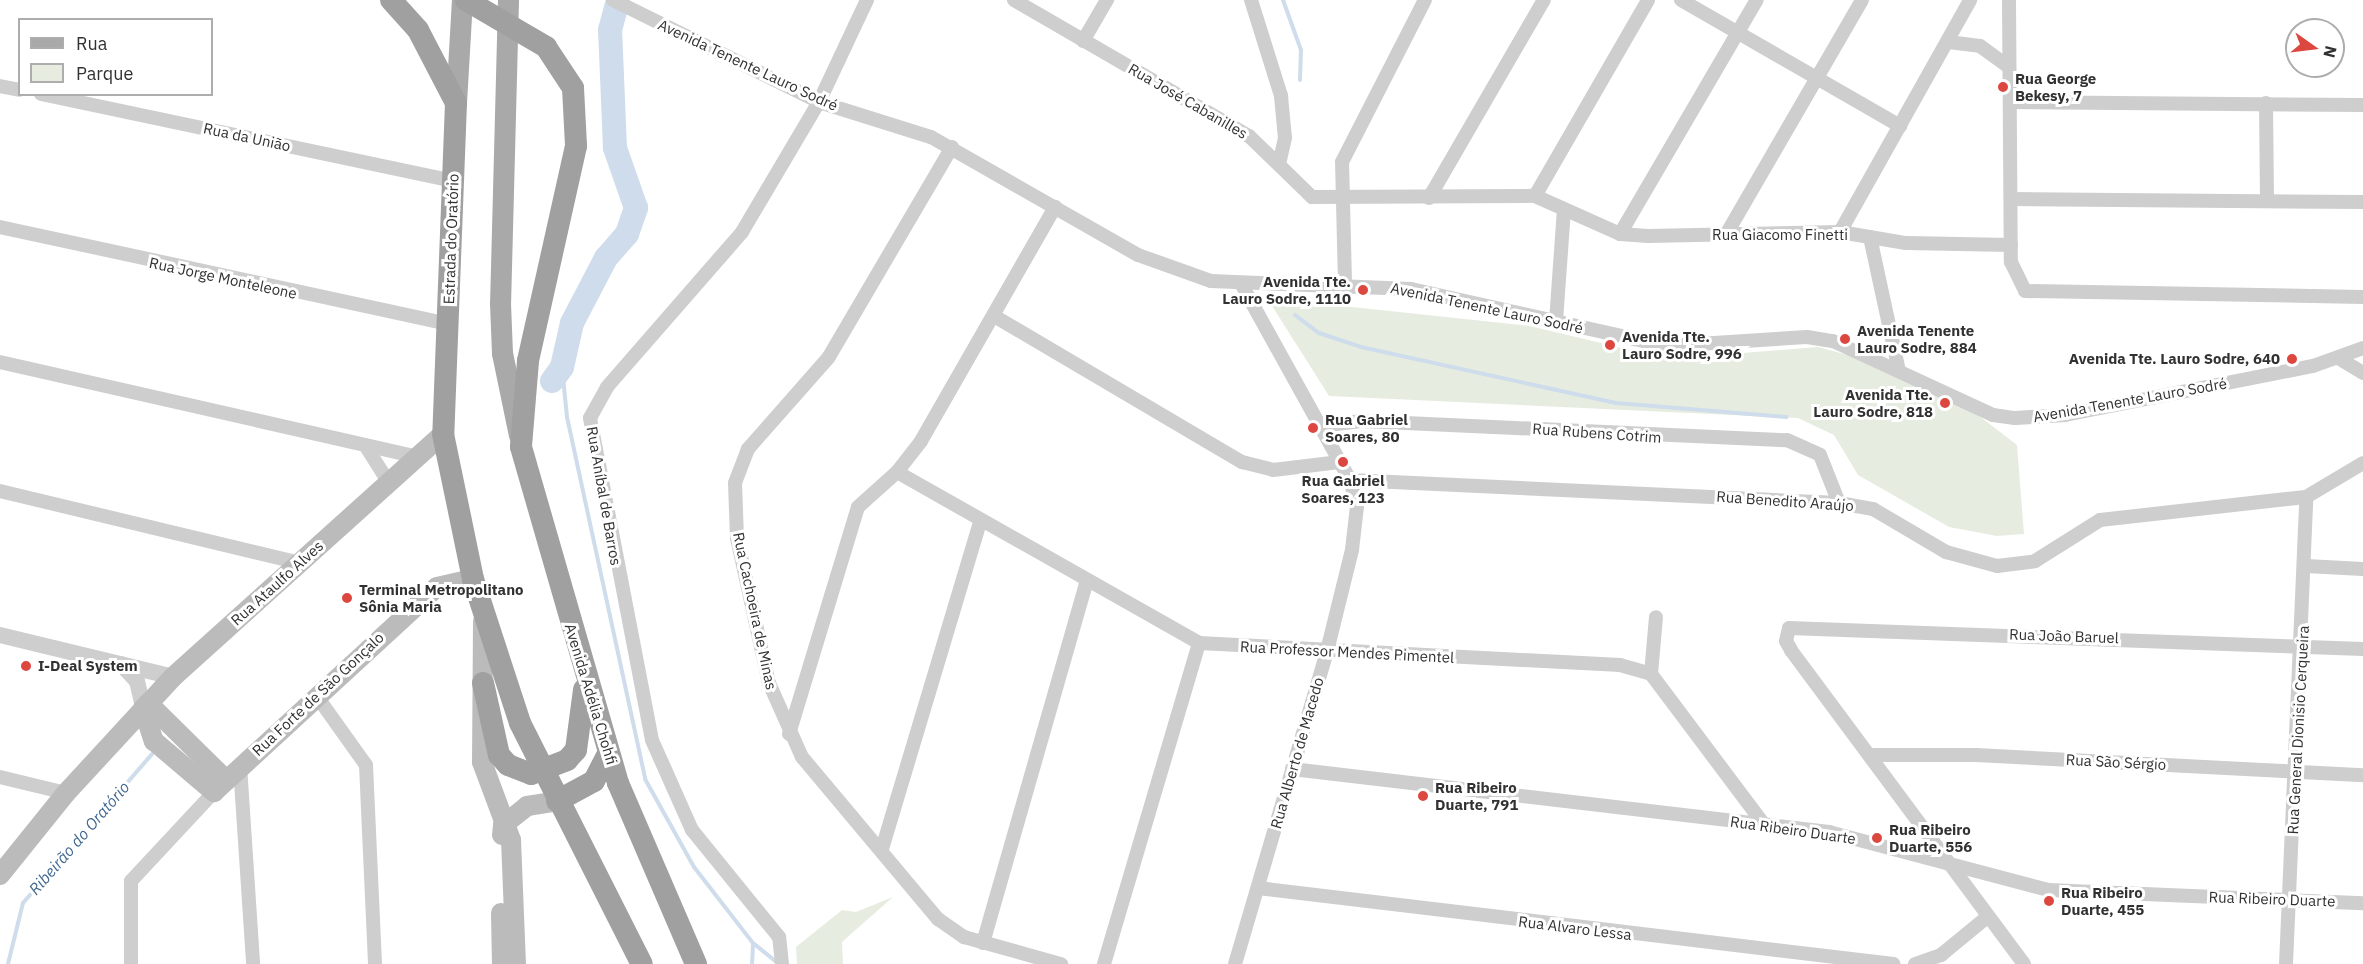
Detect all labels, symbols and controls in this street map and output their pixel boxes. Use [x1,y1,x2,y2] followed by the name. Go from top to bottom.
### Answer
[655,15,841,115] street label: Avenida Tenente Lauro Sodré
[18,18,213,96] legend
[2285,18,2345,78] north arrow
[76,32,107,55] text: Rua
[2319,44,2342,60] text: N
[1125,60,1251,142] street label: Rua José Cabanilles
[76,62,133,85] text: Parque
[2015,69,2096,104] place label: Rua George Bekesy, 7
[1996,80,2010,94] marker: Rua George Bekesy, 7
[202,119,292,155] street label: Rua da União
[440,173,462,305] street label: Estrada do Oratório
[1712,226,1848,244] street label: Rua Giacomo Finetti
[148,254,298,302] street label: Rua Jorge Monteleone
[1222,272,1351,307] place label: Avenida Tte. Lauro Sodre, 1110
[1389,279,1585,337] street label: Avenida Tenente Lauro Sodré
[1356,283,1370,297] marker: Avenida Tte. Lauro Sodre, 1110
[1857,321,1977,356] place label: Avenida Tenente Lauro Sodre, 884
[1622,327,1742,362] place label: Avenida Tte. Lauro Sodre, 996
[1838,332,1852,346] marker: Avenida Tenente Lauro Sodre, 884
[1603,338,1617,352] marker: Avenida Tte. Lauro Sodre, 996
[2069,350,2280,368] place label: Avenida Tte. Lauro Sodre, 640
[2285,352,2299,366] marker: Avenida Tte. Lauro Sodre, 640
[2032,374,2228,426] street label: Avenida Tenente Lauro Sodré
[1813,385,1933,420] place label: Avenida Tte. Lauro Sodre, 818
[1938,396,1952,410] marker: Avenida Tte. Lauro Sodre, 818
[1325,410,1408,445] place label: Rua Gabriel Soares, 80
[1532,420,1662,446] street label: Rua Rubens Cotrim
[1306,421,1320,435] marker: Rua Gabriel Soares, 80
[583,425,625,567] street label: Rua Aníbal de Barros
[1336,455,1350,469] marker: Rua Gabriel Soares, 123
[1301,471,1385,506] place label: Rua Gabriel Soares, 123
[1716,487,1854,515] street label: Rua Benedito Araújo
[729,531,781,691] street label: Rua Cachoeira de Minas
[227,537,327,629] street label: Rua Ataulfo Alves
[359,580,524,615] place label: Terminal Metropolitano Sônia Maria
[340,591,354,605] marker: Terminal Metropolitano Sônia Maria
[561,621,621,767] street label: Avenida Adélia Chohfi
[2009,625,2119,647] street label: Rua João Baruel
[2284,625,2312,835] street label: Rua General Dionisio Cerqueira
[249,628,387,760] street label: Rua Forte de São Gonçalo
[1240,637,1454,667] street label: Rua Professor Mendes Pimentel
[38,657,138,675] place label: I-Deal System
[19,659,33,673] marker: I-Deal System
[1267,675,1327,831] street label: Rua Alberto de Macedo
[2065,750,2167,774] street label: Rua São Sérgio
[25,777,133,899] water label: Ribeirão do Oratório
[1435,778,1518,813] place label: Rua Ribeiro Duarte, 791
[1416,789,1430,803] marker: Rua Ribeiro Duarte, 791
[1729,812,1857,848] street label: Rua Ribeiro Duarte
[1889,820,1972,855] place label: Rua Ribeiro Duarte, 556
[1870,831,1884,845] marker: Rua Ribeiro Duarte, 556
[2061,883,2144,918] place label: Rua Ribeiro Duarte, 455
[2208,888,2336,910] street label: Rua Ribeiro Duarte
[2042,894,2056,908] marker: Rua Ribeiro Duarte, 455
[1517,912,1633,944] street label: Rua Alvaro Lessa

